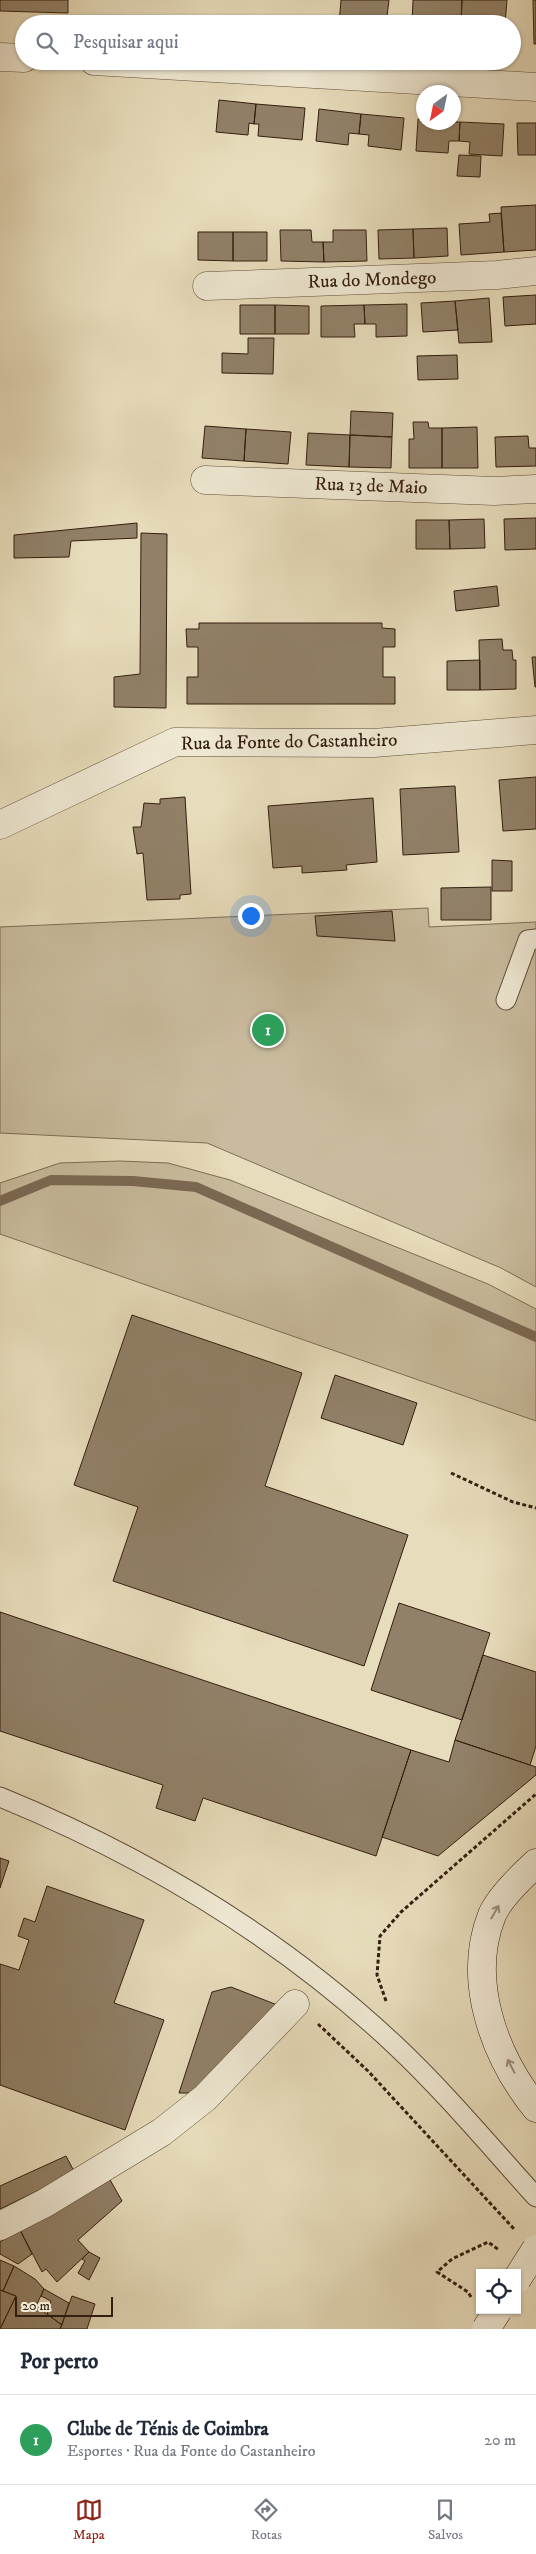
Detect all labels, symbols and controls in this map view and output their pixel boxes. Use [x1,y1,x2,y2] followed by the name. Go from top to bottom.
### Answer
[15,15,521,70] search box
[33,29,61,57] icon: search
[73,31,179,54] text: Pesquisar aqui
[416,85,461,130] north arrow
[307,266,437,294] street label: Rua do Mondego
[314,473,428,499] street label: Rua 13 de Maio
[181,729,397,755] street label: Rua da Fonte do Castanheiro
[238,903,264,929] your location
[252,1011,284,1049] pin: 1
[491,1905,501,1919] one-way arrow
[505,2060,515,2074] one-way arrow
[476,2269,521,2314] map controls
[476,2269,521,2314] button: locate
[15,2294,112,2317] scale bar
[22,2297,50,2315] text: 20 m
[20,2349,98,2375] text: Por perto
[67,2418,269,2441] text: Clube de Ténis de Coimbra
[33,2430,39,2450] text: 1
[484,2430,516,2450] text: 20 m
[67,2441,316,2461] text: Esportes · Rua da Fonte do Castanheiro
[73,2496,105,2544] tab: Mapa
[251,2496,282,2544] tab: Rotas
[428,2496,463,2544] tab: Salvos

